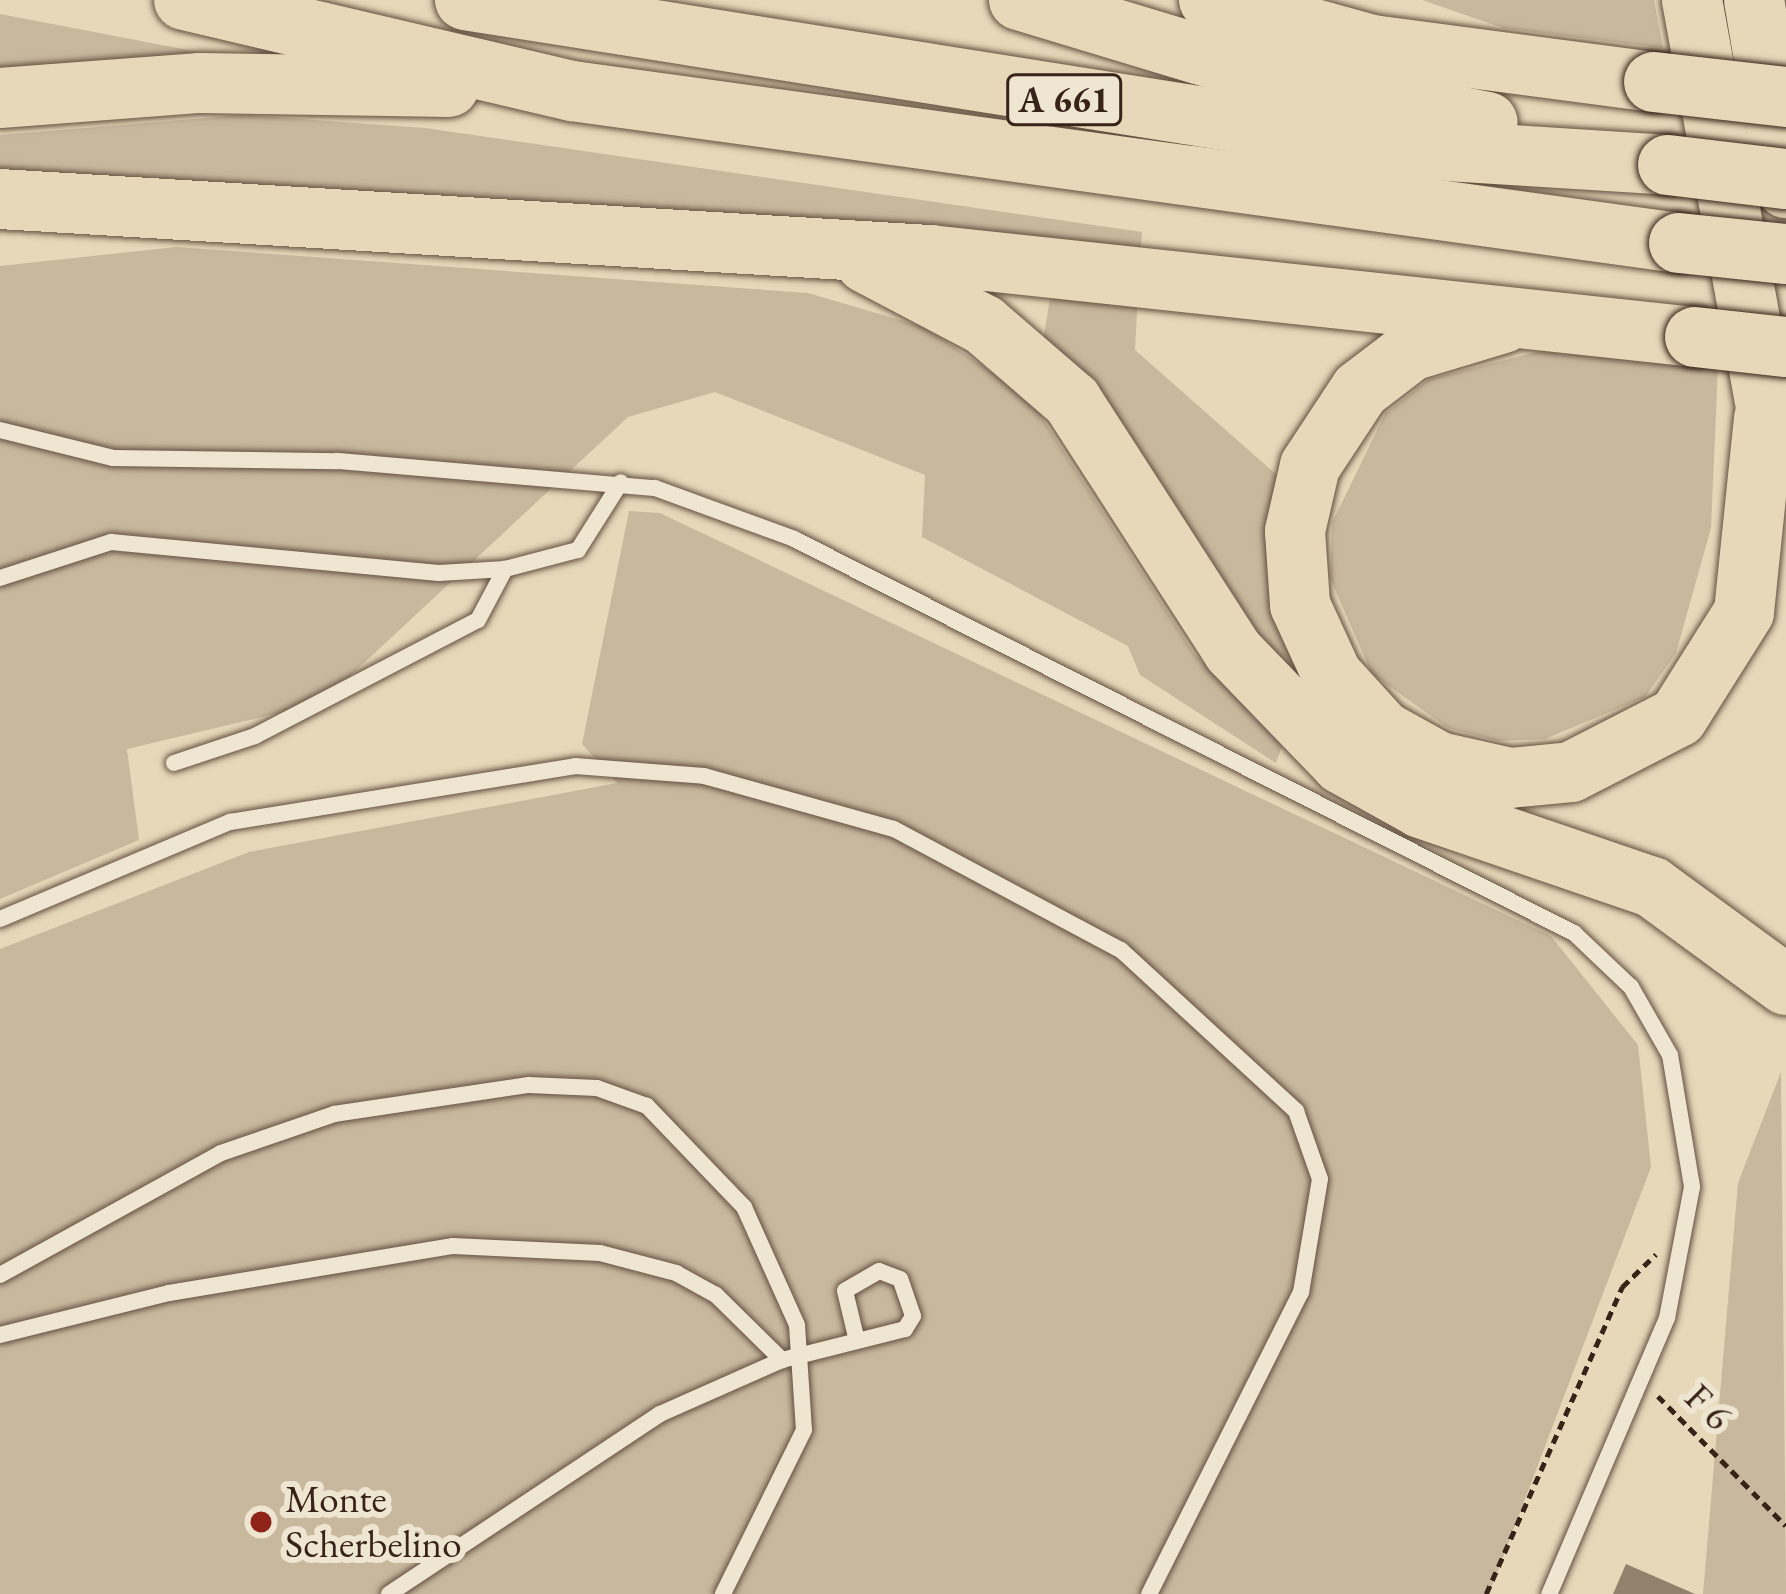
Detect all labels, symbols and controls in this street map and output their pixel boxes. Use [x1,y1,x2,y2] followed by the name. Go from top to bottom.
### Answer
[1004,70,1124,130] road number: A 661
[1675,1374,1741,1440] street label: F 6
[285,1477,461,1568] place label: Monte Scherbelino
[248,1509,274,1535] marker: Monte Scherbelino

